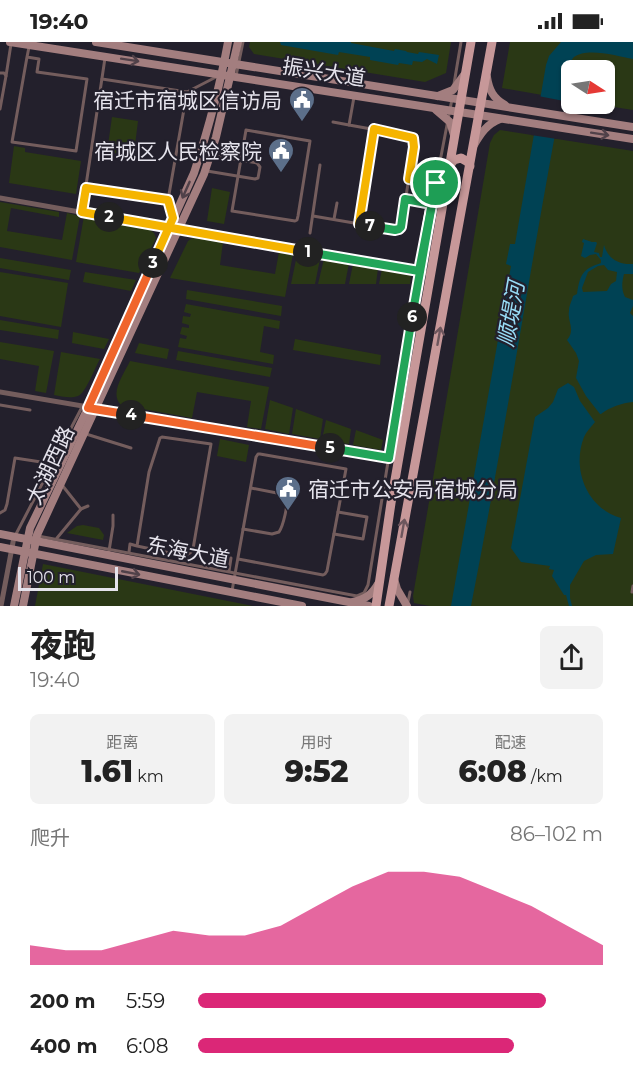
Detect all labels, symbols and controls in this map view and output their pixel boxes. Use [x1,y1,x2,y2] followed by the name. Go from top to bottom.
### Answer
[30,8,89,35] text: 19:40
[281,53,367,91] street label: 振兴大道
[120,55,139,66] one-way arrow
[561,60,615,114] north arrow
[561,60,615,114] map controls
[287,85,317,123] public building icon: 宿迁市宿城区信访局
[93,88,282,113] place label: 宿迁市宿城区信访局
[590,129,609,140] one-way arrow
[266,136,296,174] public building icon: 宿城区人民检察院
[94,139,262,164] place label: 宿城区人民检察院
[410,157,461,208] pin
[419,166,452,199] icon: arrive
[180,181,191,199] one-way arrow
[94,202,124,232] pin: 2
[104,207,114,226] text: 2
[355,211,385,241] pin: 7
[365,216,375,235] text: 7
[293,237,323,267] pin: 1
[305,242,311,261] text: 1
[138,248,168,278] pin: 3
[148,253,158,272] text: 3
[492,275,531,349] water label: 顺堤河
[397,302,427,332] pin: 6
[407,307,417,326] text: 6
[434,327,445,346] one-way arrow
[116,400,146,430] pin: 4
[125,405,137,424] text: 4
[21,422,79,508] street label: 太湖西路
[315,433,345,463] pin: 5
[325,438,335,457] text: 5
[273,474,303,512] public building icon: 宿迁市公安局宿城分局
[308,477,518,502] place label: 宿迁市公安局宿城分局
[398,519,409,538] one-way arrow
[144,532,232,572] street label: 东海大道
[18,564,118,592] scale bar
[27,568,75,587] text: 100 m
[121,568,140,579] one-way arrow
[30,625,96,665] text: 夜跑
[540,626,603,689] button: share
[30,668,80,692] text: 19:40
[106,733,139,752] text: 距离
[300,733,333,752] text: 用时
[494,733,527,752] text: 配速
[81,753,133,790] text: 1.61
[285,753,349,790] text: 9:52
[458,753,527,790] text: 6:08
[133,767,164,786] text: km
[527,767,563,786] text: /km
[510,822,603,846] text: 86–102 m
[30,826,70,850] text: 爬升
[30,989,96,1013] text: 200 m
[126,989,165,1013] text: 5:59
[30,1034,98,1058] text: 400 m
[126,1034,168,1058] text: 6:08

